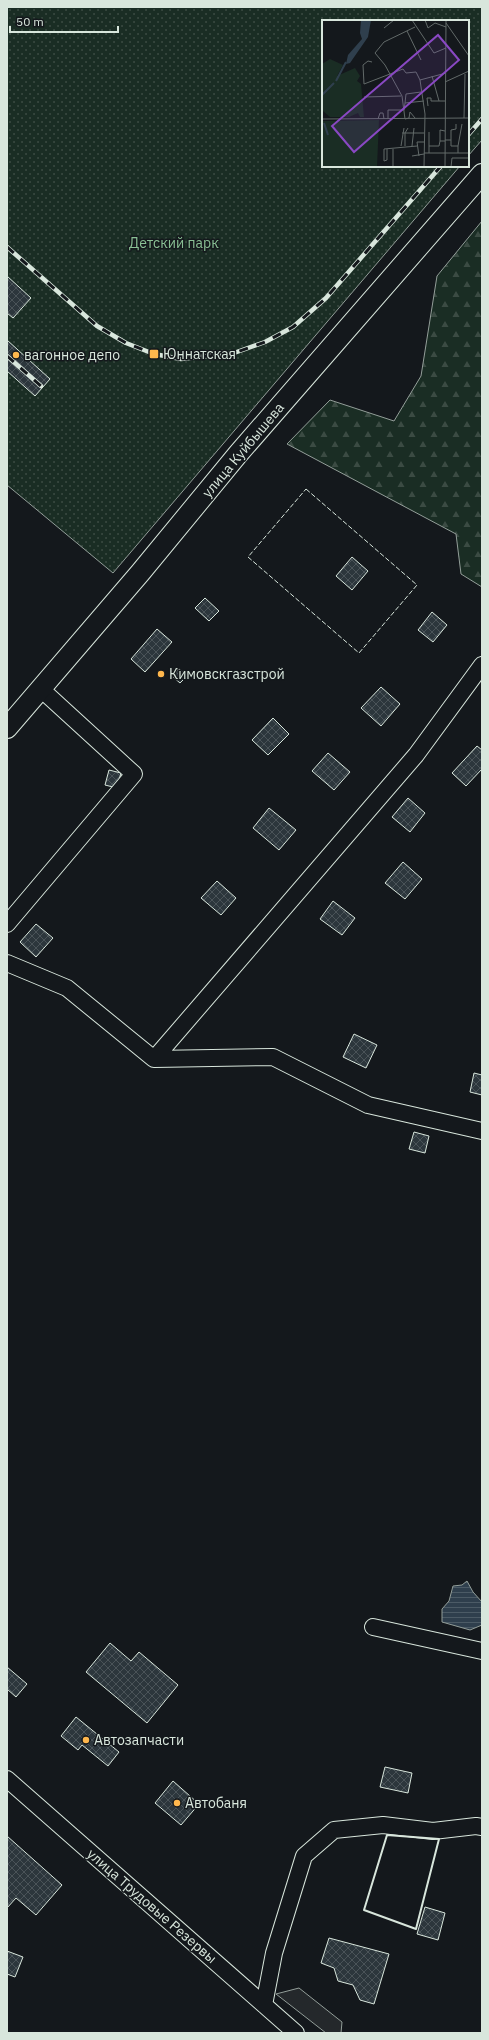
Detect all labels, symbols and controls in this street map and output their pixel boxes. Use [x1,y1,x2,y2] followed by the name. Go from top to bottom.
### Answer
[10,8,118,34] scale bar
[16,14,44,29] text: 50 m
[322,20,469,167] inset map
[129,234,219,252] park label: Детский парк
[163,345,236,363] place label: Юннатская
[24,346,120,364] place label: вагонное депо
[148,348,160,360] marker: Юннатская
[11,350,21,360] marker: вагонное депо
[198,398,288,501] street label: улица Куйбышева
[169,665,285,683] place label: Кимовскгазстрой
[156,669,166,679] marker: Кимовскгазстрой
[94,1731,184,1749] place label: Автозапчасти
[81,1735,91,1745] marker: Автозапчасти
[185,1794,247,1812] place label: Автобаня
[172,1798,182,1808] marker: Автобаня
[83,1845,221,1967] street label: улица Трудовые Резервы

